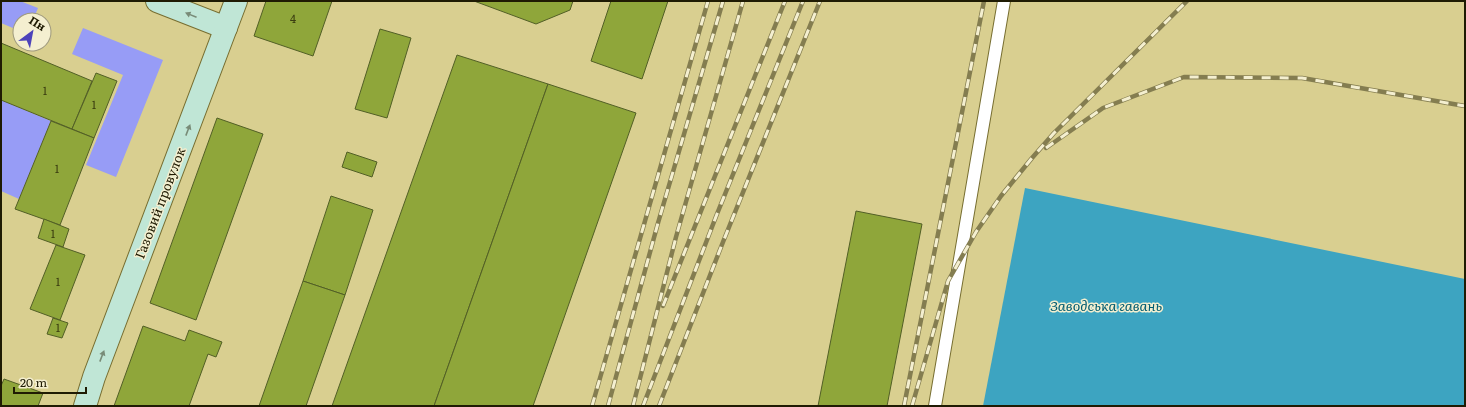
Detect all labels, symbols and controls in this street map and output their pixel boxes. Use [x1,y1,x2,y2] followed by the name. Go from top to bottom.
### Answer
[290,10,296,26] house number: 4
[26,11,50,34] text: Пн
[185,11,197,17] one-way arrow
[12,12,52,52] north arrow
[43,82,48,98] house number: 1
[92,96,97,112] house number: 1
[185,123,191,135] one-way arrow
[130,144,190,261] street label: Газовий провулок
[55,160,60,176] house number: 1
[51,225,56,241] house number: 1
[56,273,61,289] house number: 1
[1050,295,1162,315] water label: Заводська гавань
[56,319,61,335] house number: 1
[99,349,105,361] one-way arrow
[14,369,86,395] scale bar
[20,373,47,391] text: 20 m

